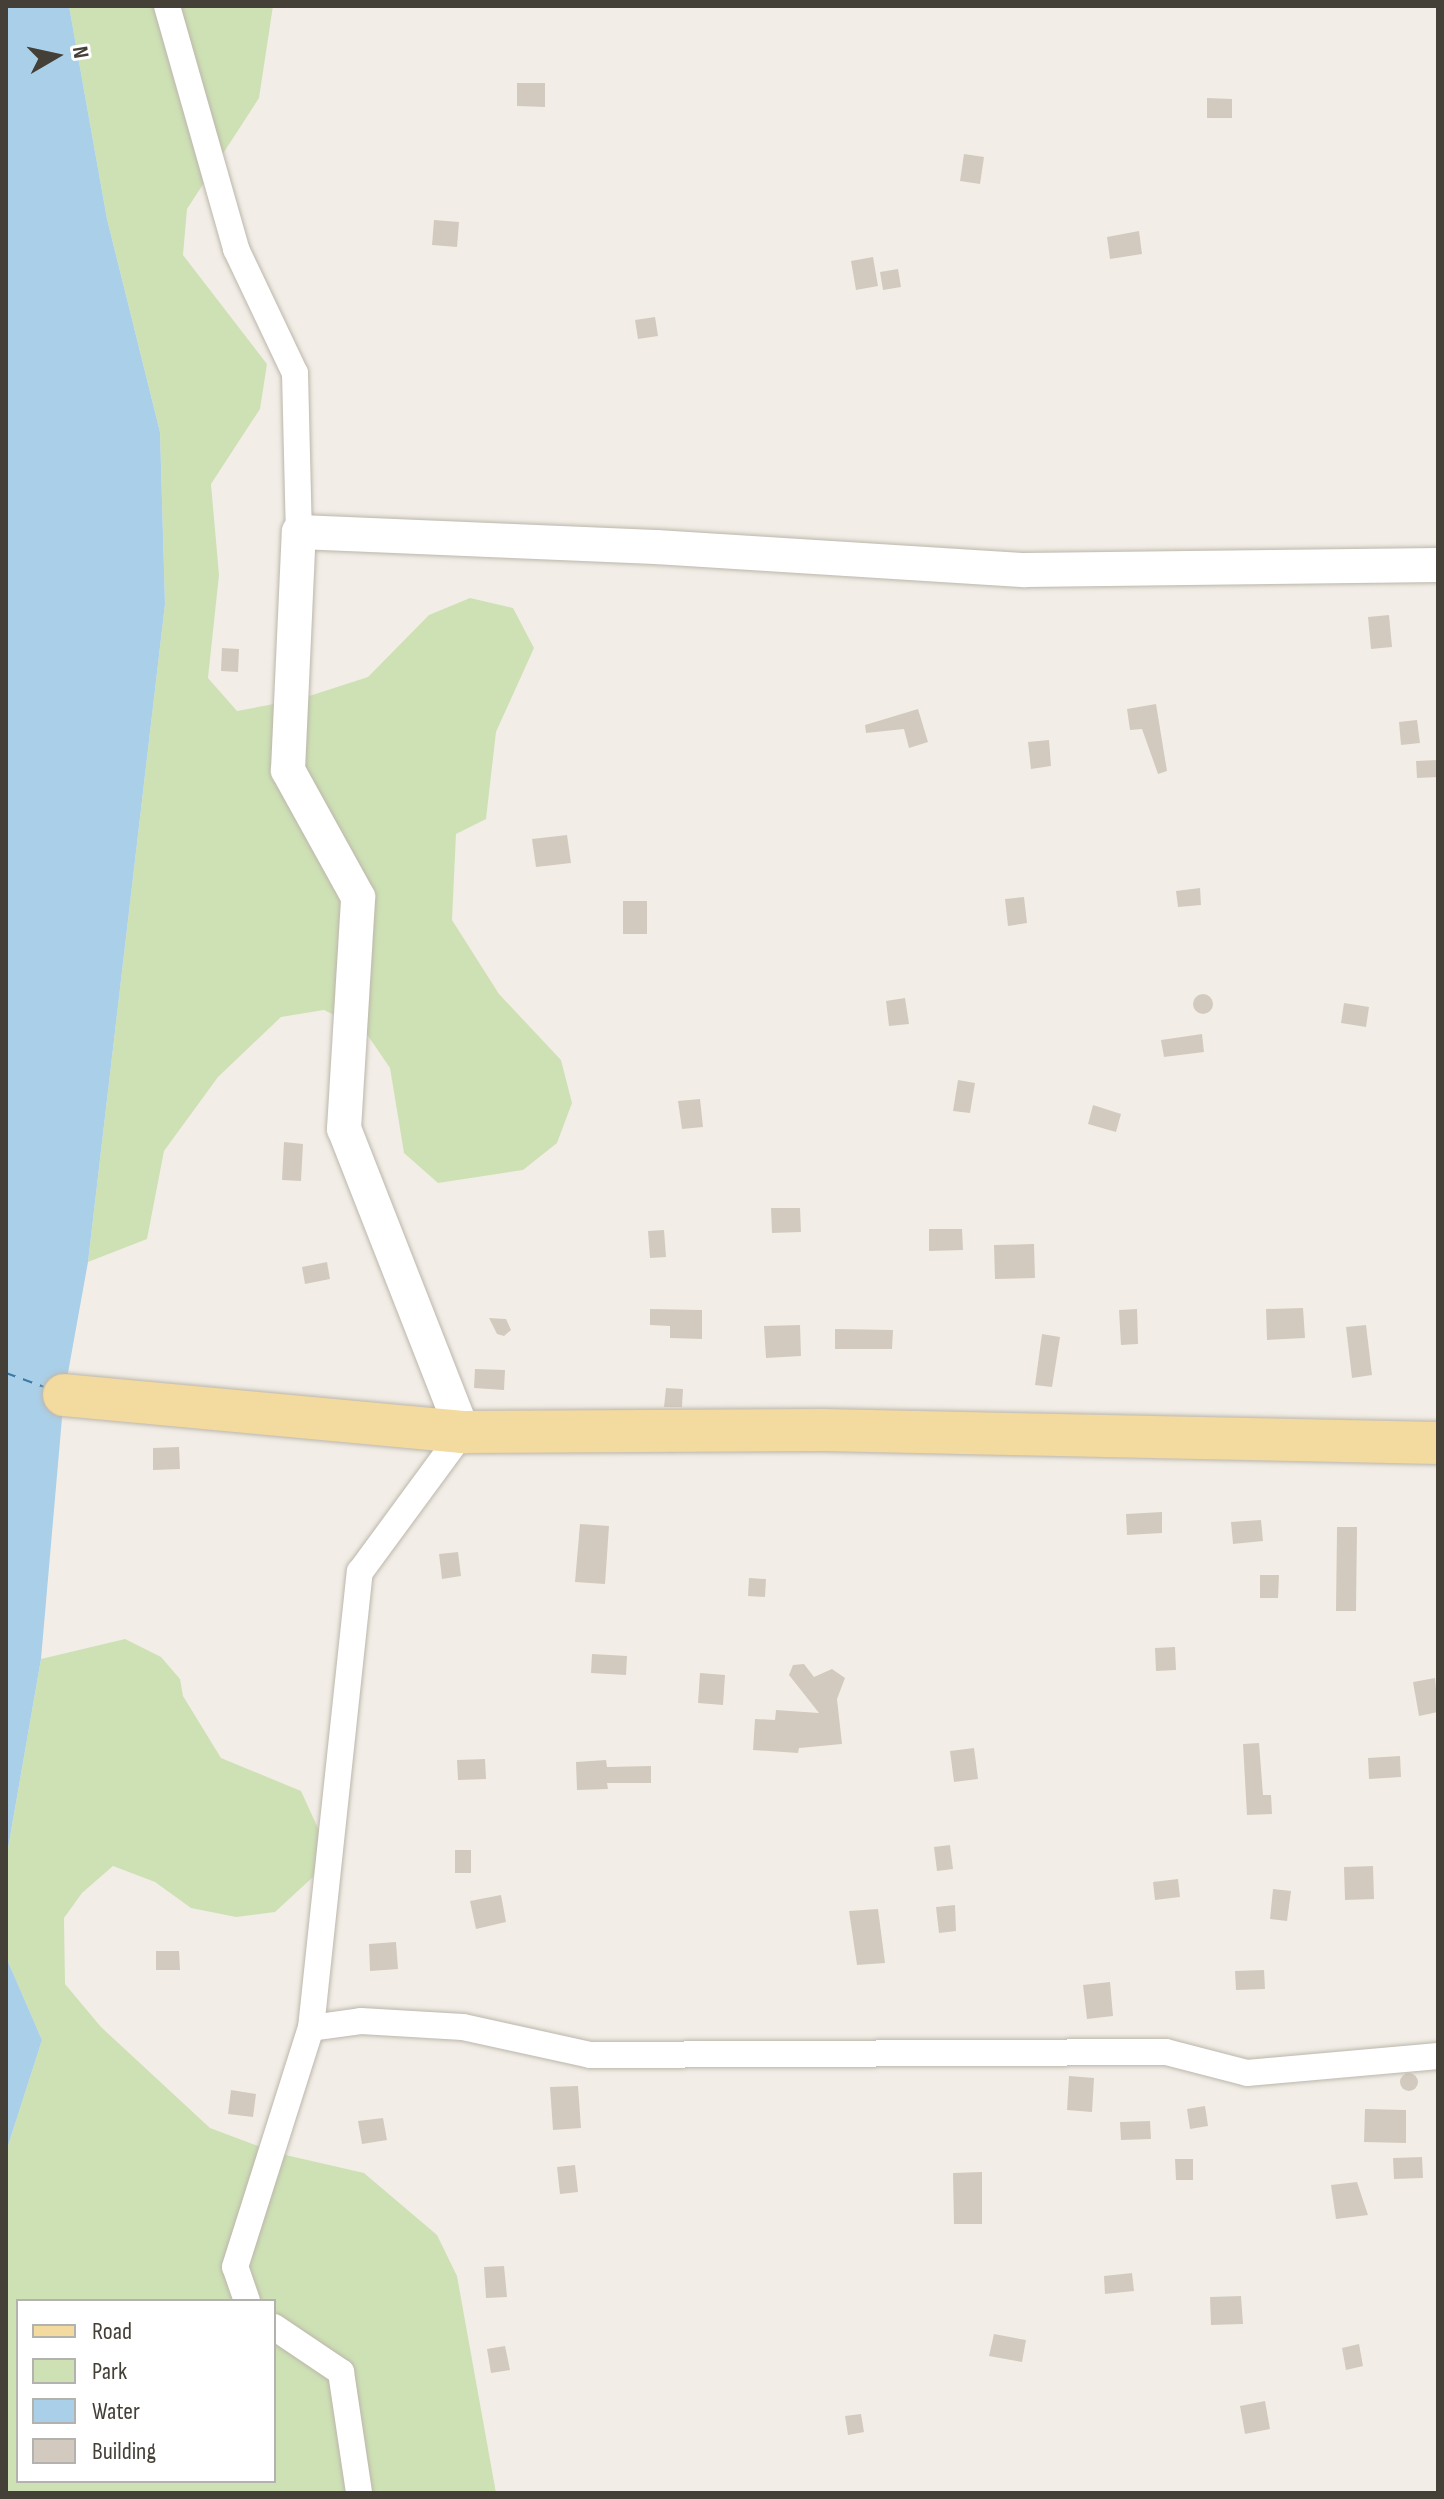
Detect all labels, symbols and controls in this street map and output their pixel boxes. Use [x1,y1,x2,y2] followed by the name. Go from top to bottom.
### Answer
[16,16,96,96] north arrow
[66,44,94,60] text: N
[16,2299,276,2483] legend
[92,2317,132,2346] text: Road
[92,2357,127,2386] text: Park
[92,2397,140,2426] text: Water
[92,2437,156,2466] text: Building

